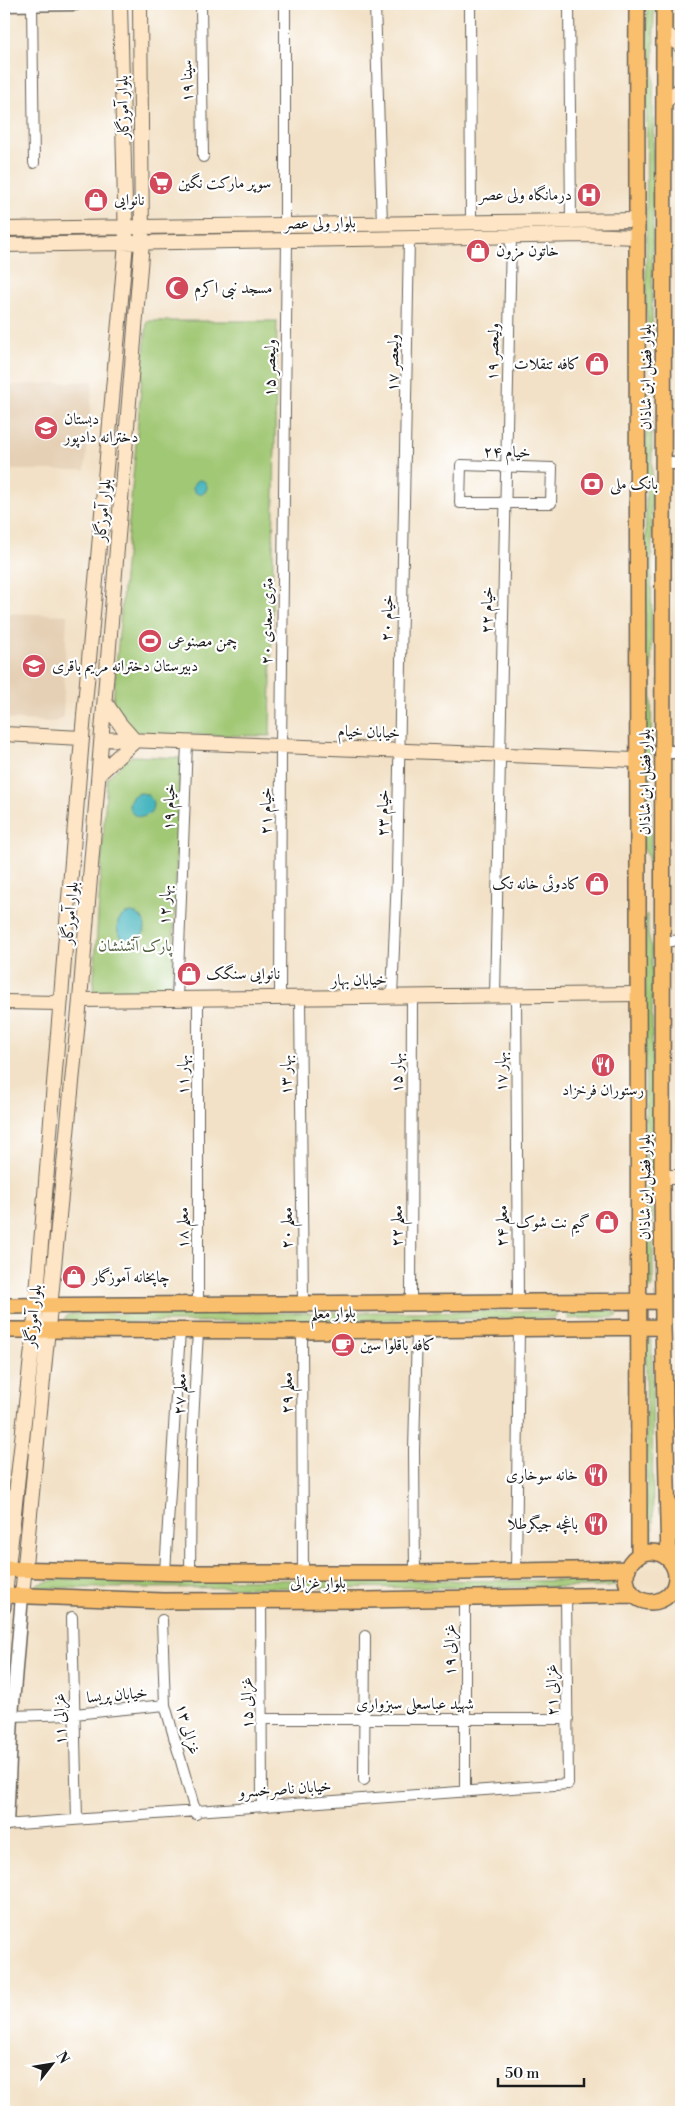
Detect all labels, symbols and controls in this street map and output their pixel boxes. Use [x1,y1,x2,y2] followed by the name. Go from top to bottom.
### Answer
[177,60,197,102] street label: سینا ۱۹
[112,75,134,141] street label: بلوار آموزگار
[148,170,174,196] supermarket icon: سوپر مارکت نگین
[178,172,271,193] place label: سوپر مارکت نگین
[576,182,602,208] hospital icon: درمانگاه ولی عصر
[477,184,572,205] place label: درمانگاه ولی عصر
[83,187,109,213] shop icon: نانوایی
[114,190,144,210] place label: نانوایی
[282,212,356,234] street label: بلوار ولی عصر
[465,238,491,264] shop icon: خاتون مزون
[496,241,559,262] place label: خاتون مزون
[164,275,190,301] mosque icon: مسجد نبی اکرم
[194,278,272,302] place label: مسجد نبی اکرم
[482,323,504,381] street label: ولیعصر ۱۹
[636,324,657,430] street label: بلوار فضل ابن شاذان
[382,334,404,392] street label: ولیعصر ۱۷
[259,339,281,397] street label: ولیعصر ۱۵
[584,351,610,377] shop icon: کافه تنقلات
[514,354,580,374] place label: کافه تنقلات
[62,409,138,448] place label: دبستان دخترانه دادپور
[33,415,59,441] school or university icon: دبستان دخترانه دادپور
[483,442,531,466] street label: خیام ۲۴
[579,471,605,497] bank icon: بانک ملی
[610,474,658,495] place label: بانک ملی
[90,478,116,544] street label: بلوار آموزگار
[256,577,278,665] street label: ۲۰ متری سعدی
[477,586,501,634] street label: خیام ۲۲
[376,594,402,642] street label: خیام ۲۰
[137,628,163,654] sports icon: چمن مصنوعی
[168,631,237,652] place label: چمن مصنوعی
[21,653,47,679] school or university icon: دبیرستان دخترانه مریم باقری
[52,656,198,680] place label: دبیرستان دخترانه مریم باقری
[337,721,401,747] street label: خیابان خیام
[635,729,656,835] street label: بلوار فضل ابن شاذان
[158,783,184,831] street label: خیام ۱۹
[256,787,280,835] street label: خیام ۲۱
[373,789,397,837] street label: خیام ۲۳
[584,871,610,897] shop icon: کادوئی خانه تک
[492,874,580,894] place label: کادوئی خانه تک
[57,881,83,947] street label: بلوار آموزگار
[154,884,176,926] street label: بهار ۱۲
[98,936,173,957] park label: پارک آتشنشان
[176,961,202,987] shop icon: نانوایی سنگک
[206,963,280,984] place label: نانوایی سنگک
[329,970,387,991] street label: خیابان بهار
[491,1052,511,1092] street label: بهار ۱۷
[590,1052,616,1078] restaurant icon: رستوران فرخزاد
[387,1053,407,1093] street label: بهار ۱۵
[173,1055,193,1095] street label: بهار ۱۱
[276,1055,296,1095] street label: بهار ۱۳
[562,1080,644,1100] place label: رستوران فرخزاد
[635,1134,656,1240] street label: بلوار فضل ابن شاذان
[387,1205,413,1247] street label: معلم ۲۲
[492,1205,518,1247] street label: معلم ۲۴
[173,1207,199,1249] street label: معلم ۱۸
[277,1207,303,1249] street label: معلم ۲۰
[594,1209,620,1235] shop icon: گیم نت شوک
[516,1212,590,1238] place label: گیم نت شوک
[61,1264,87,1290] shop icon: چاپخانه آموزگار
[90,1267,170,1288] place label: چاپخانه آموزگار
[20,1283,46,1351] street label: بلوار آموزگار
[310,1302,356,1330] street label: بلوار معلم
[330,1332,356,1358] cafe icon: کافه باقلوا سین
[360,1335,435,1355] place label: کافه باقلوا سین
[277,1372,303,1414] street label: معلم ۲۹
[169,1373,197,1416] street label: معلم ۲۷
[583,1462,609,1488] restaurant icon: خانه سوخاری
[506,1465,578,1485] place label: خانه سوخاری
[583,1511,609,1537] restaurant icon: باغچه جیگرطلا
[507,1514,578,1535] place label: باغچه جیگرطلا
[290,1573,346,1594] street label: بلوار غزالی
[440,1624,461,1676] street label: غزالی ۱۹
[542,1664,563,1716] street label: غزالی ۲۱
[237,1677,258,1729] street label: غزالی ۱۵
[86,1682,148,1708] street label: خیابان پریسا
[50,1693,71,1745] street label: غزالی ۱۱
[356,1694,474,1715] street label: شهید عباسعلی سبزواری
[171,1701,204,1757] street label: غزالی ۱۳
[236,1776,332,1802] street label: خیابان ناصرخسرو
[28,2038,78,2088] north arrow
[52,2048,73,2067] text: N
[498,2056,584,2088] scale bar
[505,2064,539,2083] text: 50 m

